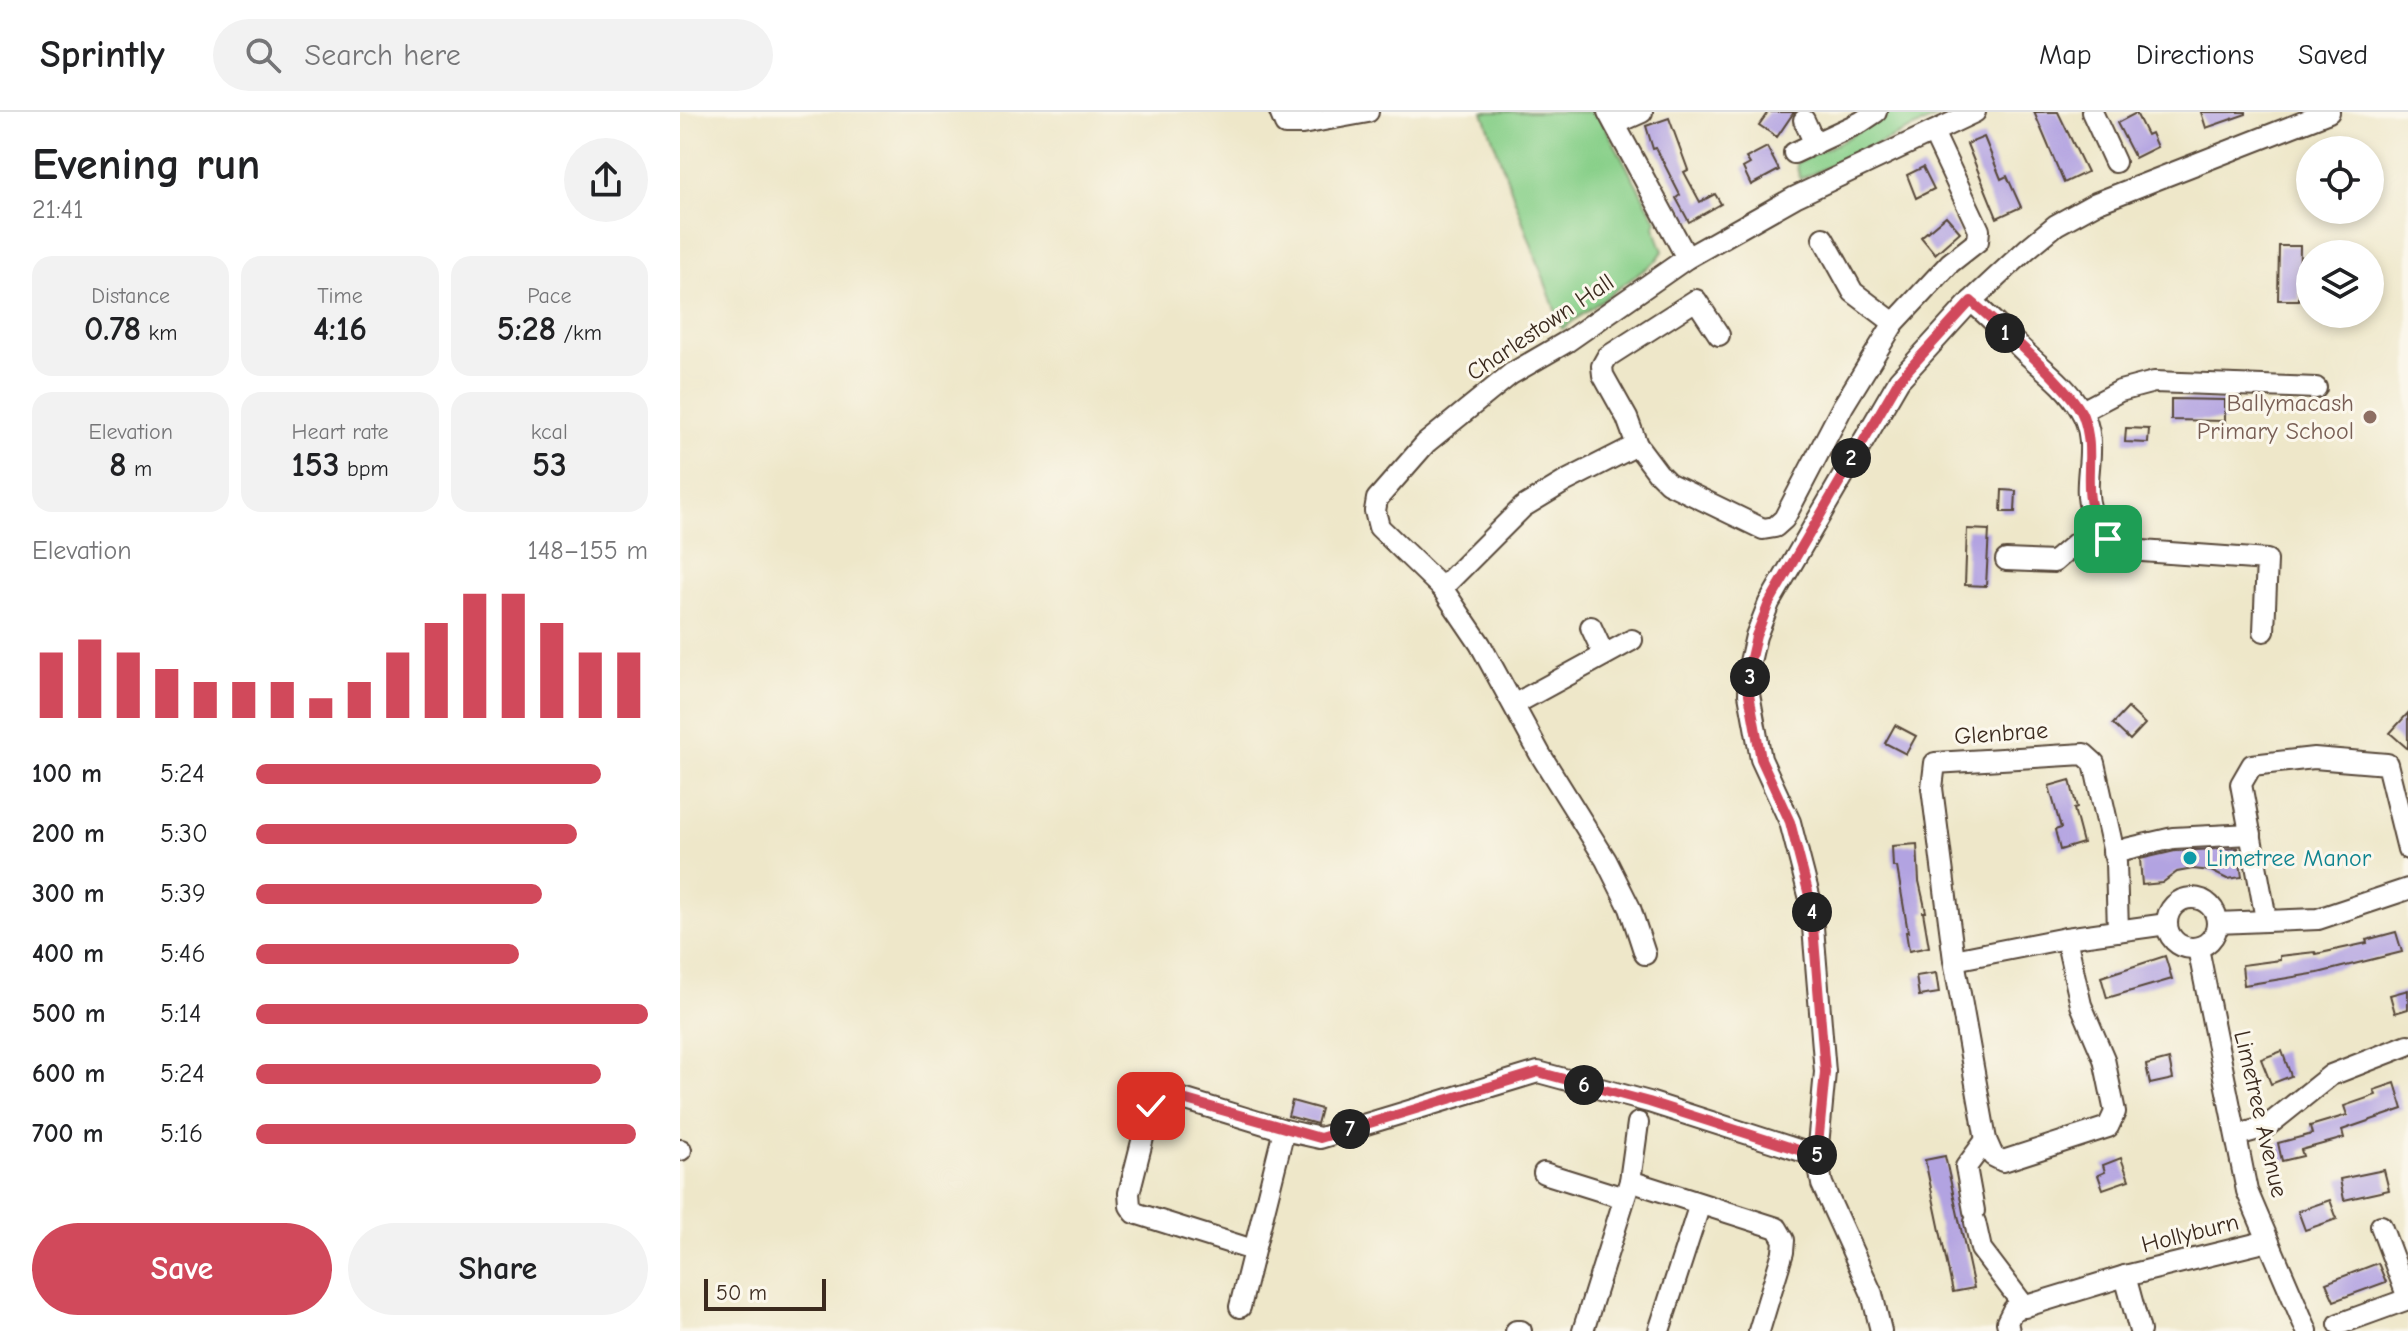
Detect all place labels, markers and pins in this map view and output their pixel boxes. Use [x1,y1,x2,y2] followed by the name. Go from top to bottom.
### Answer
[1985,313,2025,353] pin: 1
[2197,389,2354,445] place label: Ballymacash Primary School
[2361,408,2379,426] marker: Ballymacash Primary School
[1831,438,1871,478] pin: 2
[2074,505,2142,573] pin
[1730,657,1770,697] pin: 3
[2206,844,2372,872] place label: Limetree Manor
[2181,849,2199,867] marker: Limetree Manor
[1792,892,1832,932] pin: 4
[1564,1065,1604,1105] pin: 6
[1117,1072,1185,1140] pin
[1330,1109,1370,1149] pin: 7
[1797,1135,1837,1175] pin: 5

